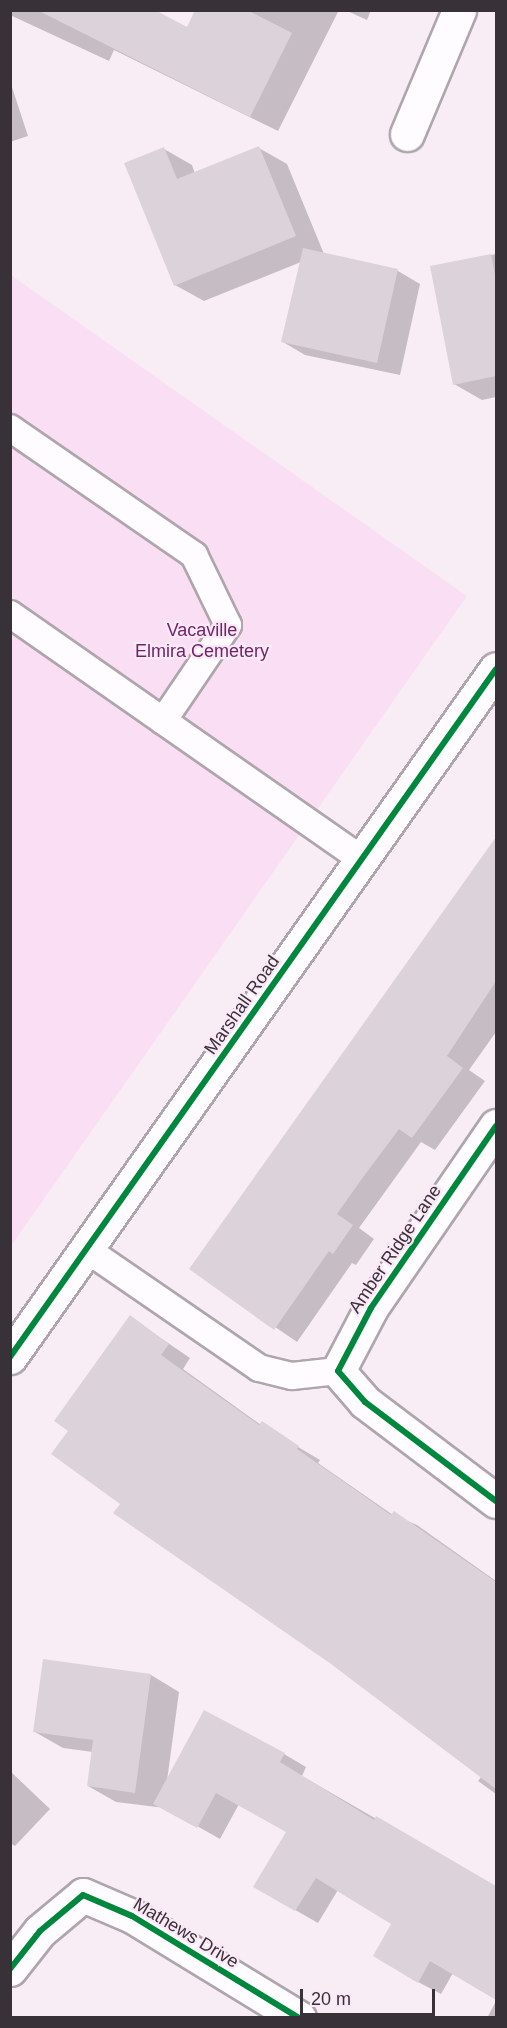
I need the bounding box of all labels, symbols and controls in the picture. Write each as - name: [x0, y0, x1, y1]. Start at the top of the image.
- park label: Vacaville Elmira Cemetery: [135, 620, 269, 662]
- street label: Marshall Road: [200, 951, 284, 1059]
- street label: Amber Ridge Lane: [344, 1181, 446, 1317]
- street label: Mathews Drive: [129, 1893, 243, 1973]
- scale bar: [303, 1977, 438, 2015]
- text: 20 m: [311, 1989, 351, 2009]

